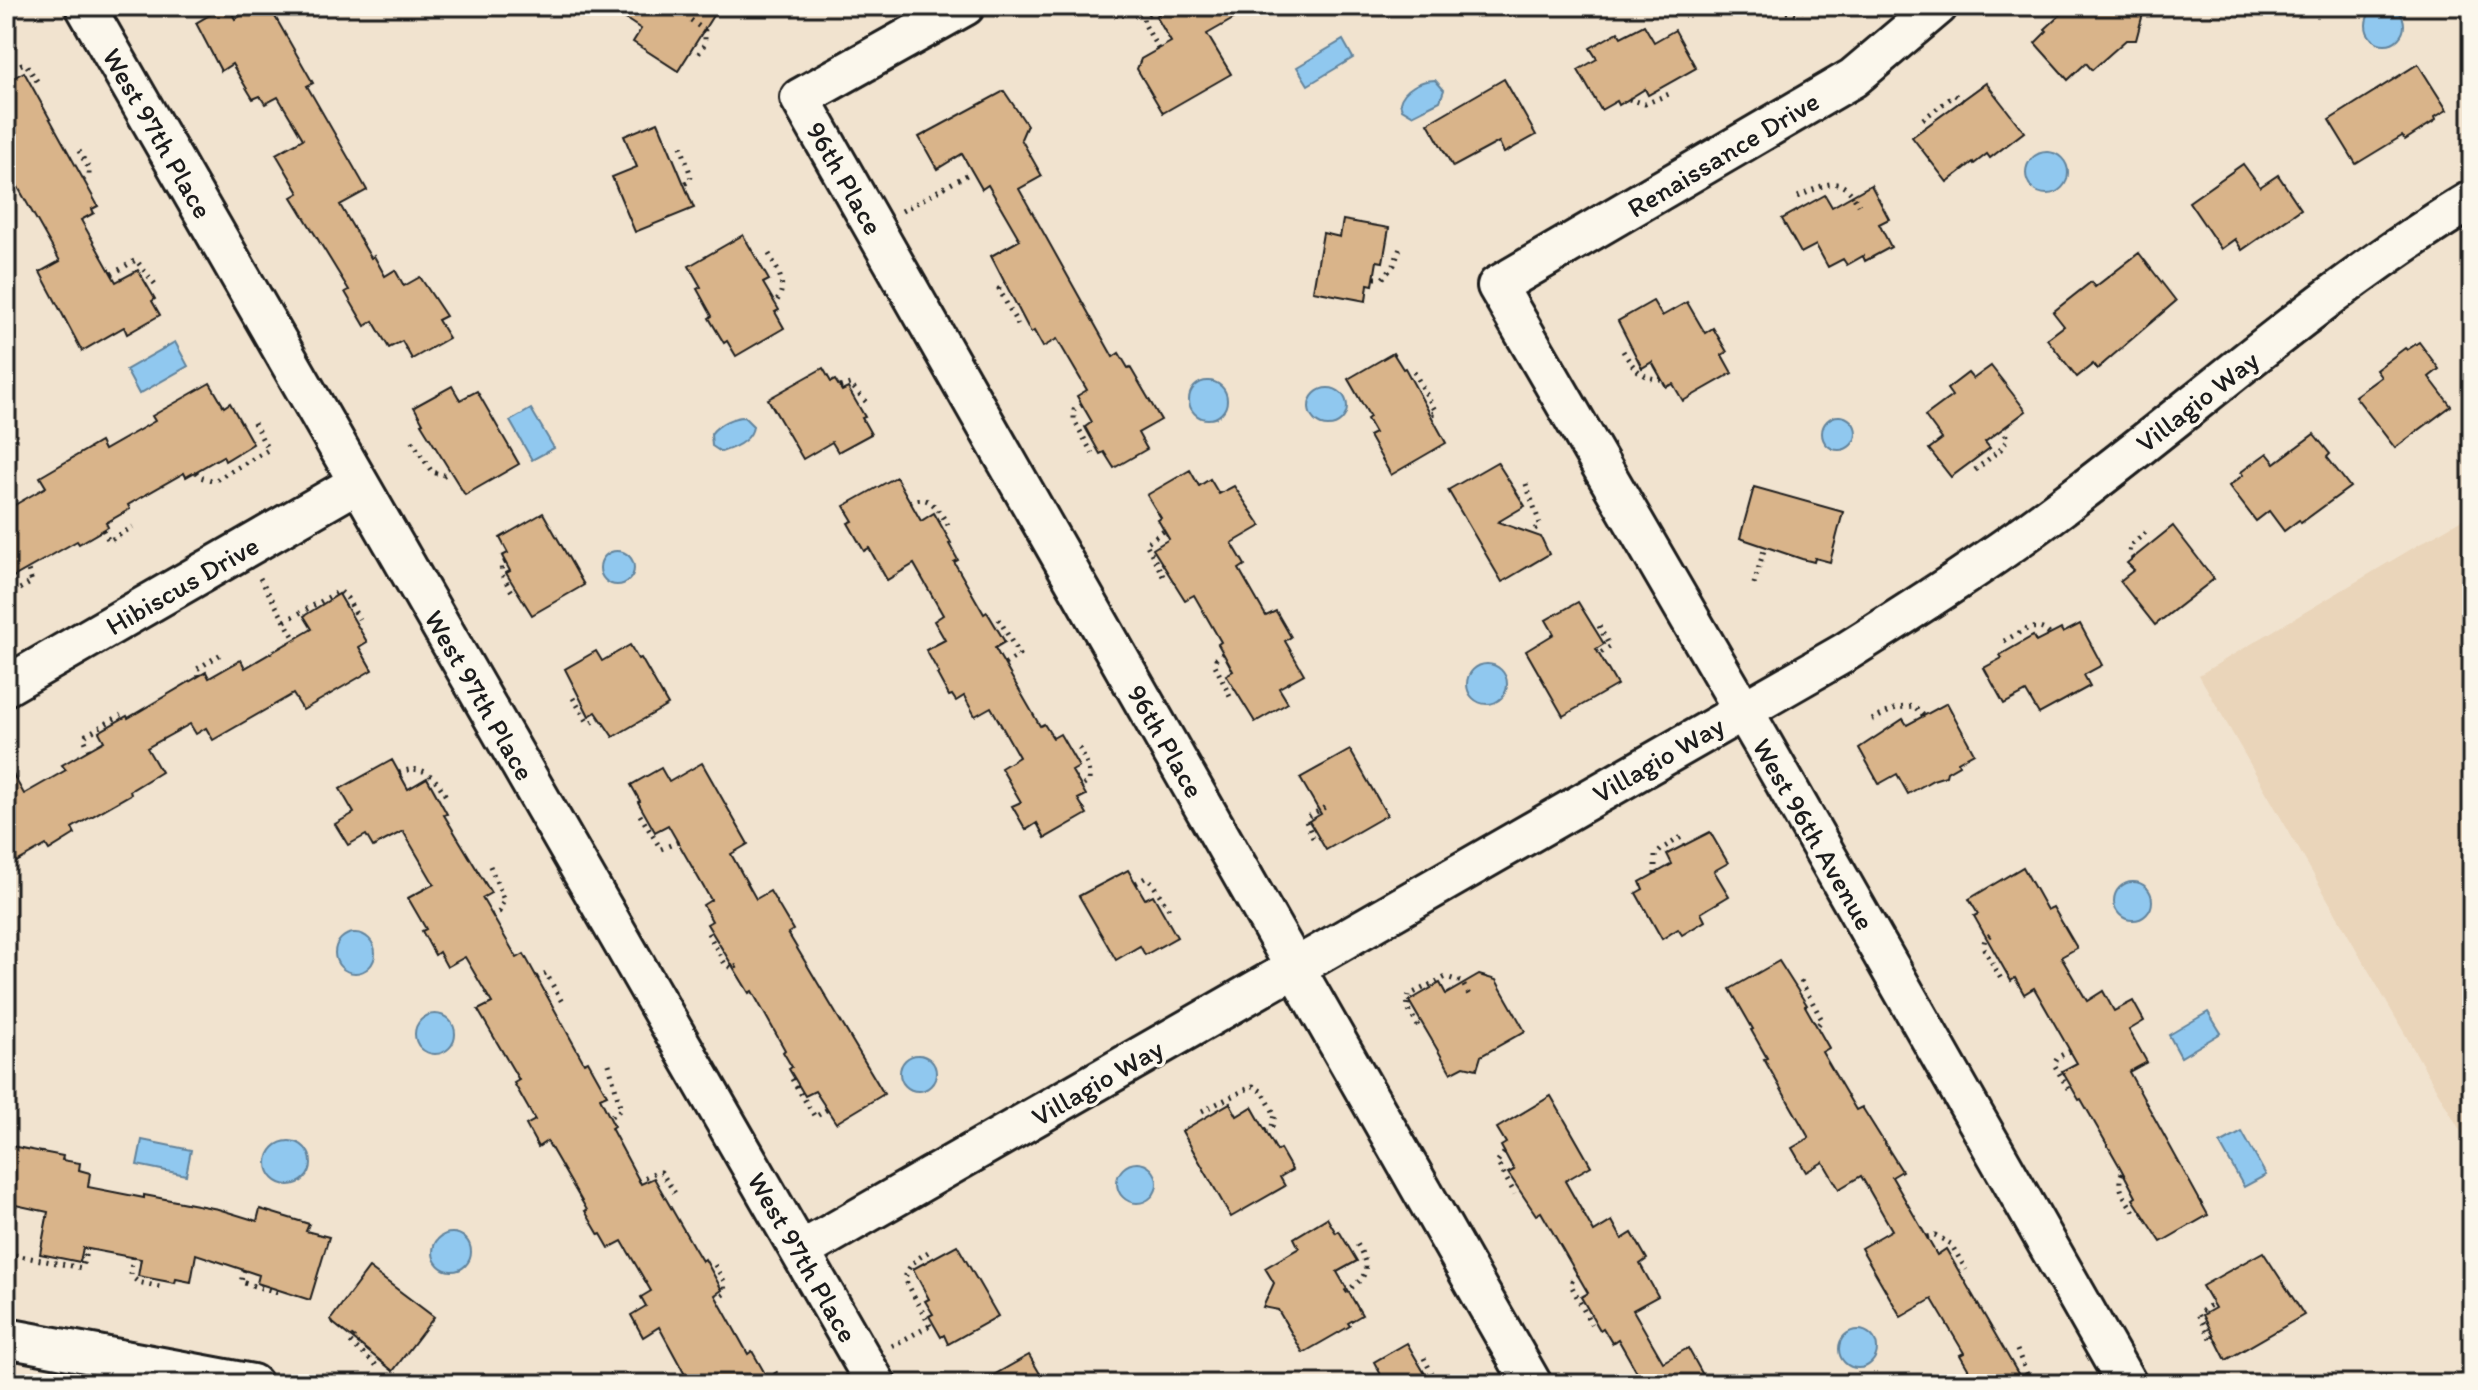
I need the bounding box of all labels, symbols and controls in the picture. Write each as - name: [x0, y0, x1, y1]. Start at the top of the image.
- street label: West 97th Place: [96, 42, 220, 224]
- street label: Renaissance Drive: [1621, 83, 1825, 225]
- street label: 96th Place: [799, 115, 891, 241]
- street label: Villagio Way: [2129, 343, 2265, 459]
- street label: Hibiscus Drive: [100, 528, 264, 642]
- street label: West 97th Place: [418, 604, 542, 786]
- street label: 96th Place: [1120, 678, 1212, 804]
- street label: Villagio Way: [1586, 708, 1730, 810]
- street label: West 96th Avenue: [1745, 732, 1883, 936]
- street label: Villagio Way: [1025, 1031, 1169, 1133]
- street label: West 97th Place: [741, 1166, 865, 1348]

